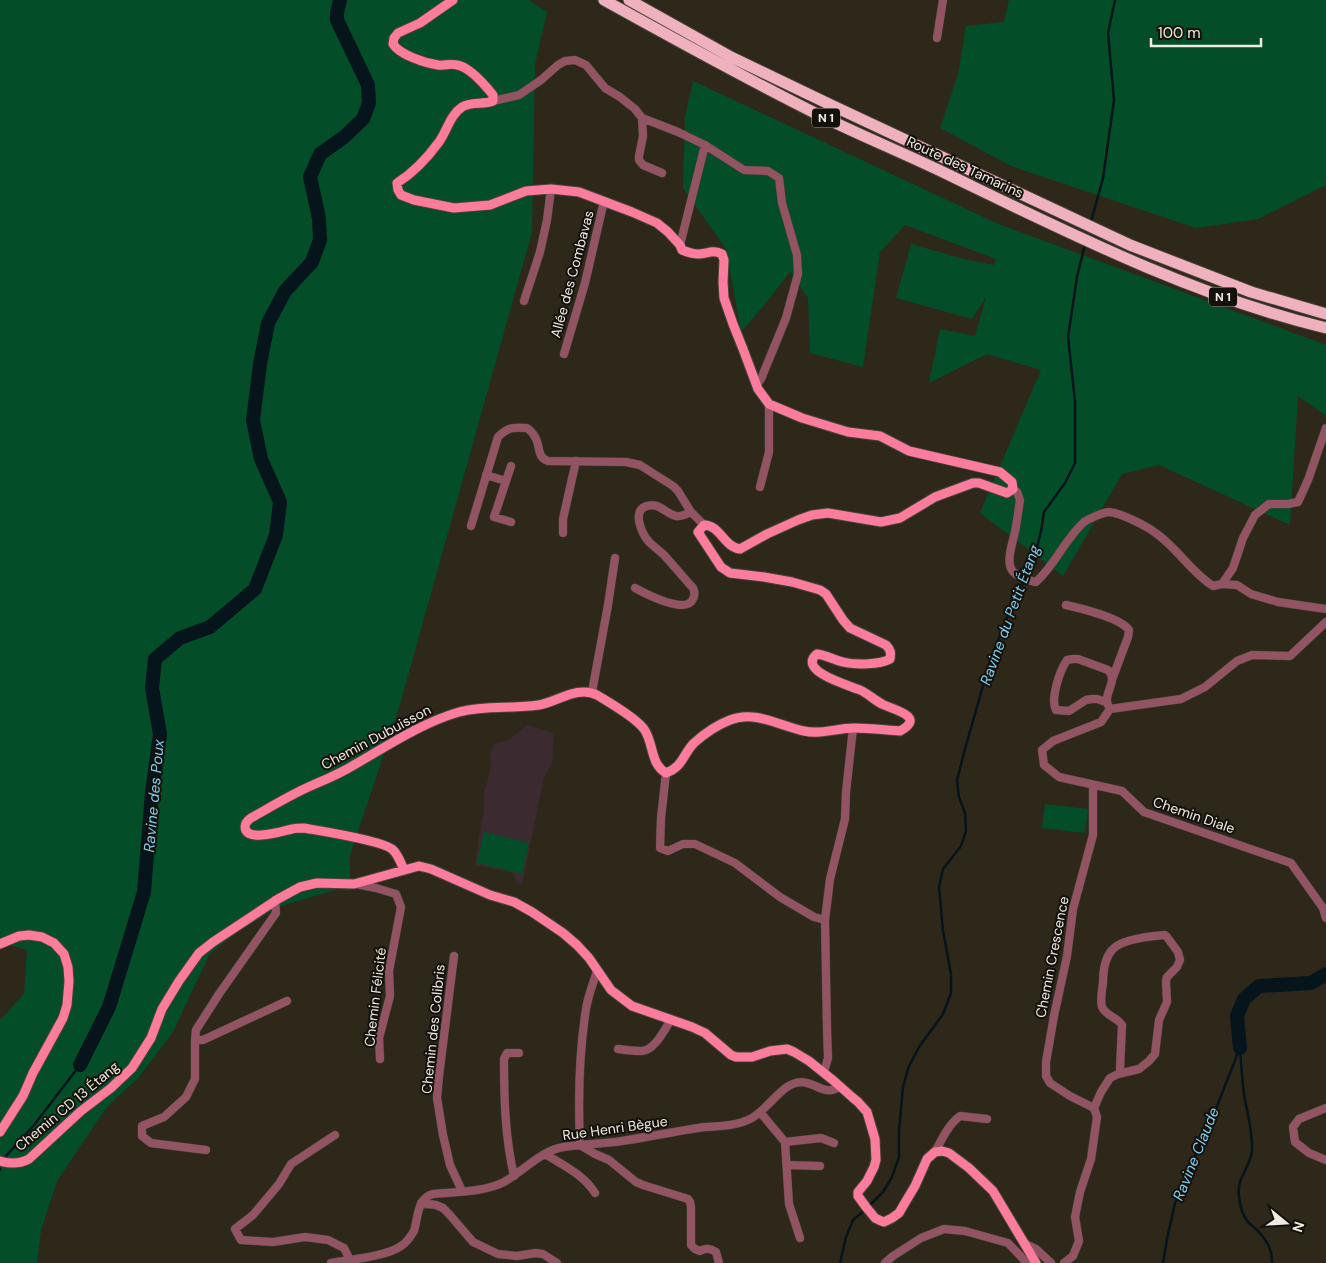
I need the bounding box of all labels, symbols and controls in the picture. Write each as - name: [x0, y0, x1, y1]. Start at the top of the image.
- scale bar: [1151, 15, 1261, 47]
- text: 100 m: [1158, 23, 1201, 43]
- road number: N 1: [812, 109, 840, 128]
- street label: Route des Tamarins: [904, 132, 1026, 202]
- street label: Allée des Combavas: [546, 208, 598, 340]
- road number: N 1: [1209, 288, 1237, 306]
- water label: Ravine du Petit Étang: [975, 541, 1045, 688]
- street label: Chemin Dubuisson: [318, 700, 434, 774]
- water label: Ravine des Poux: [139, 738, 169, 853]
- street label: Chemin Diale: [1151, 793, 1237, 837]
- street label: Chemin Crescence: [1031, 895, 1073, 1019]
- street label: Chemin Félicité: [360, 946, 390, 1048]
- street label: Chemin des Colibris: [417, 963, 449, 1095]
- street label: Chemin CD 13 Étang: [11, 1057, 123, 1155]
- water label: Ravine Claude: [1168, 1104, 1224, 1204]
- street label: Rue Henri Bègue: [561, 1112, 669, 1144]
- north arrow: [1261, 1198, 1311, 1248]
- text: N: [1288, 1219, 1309, 1235]

